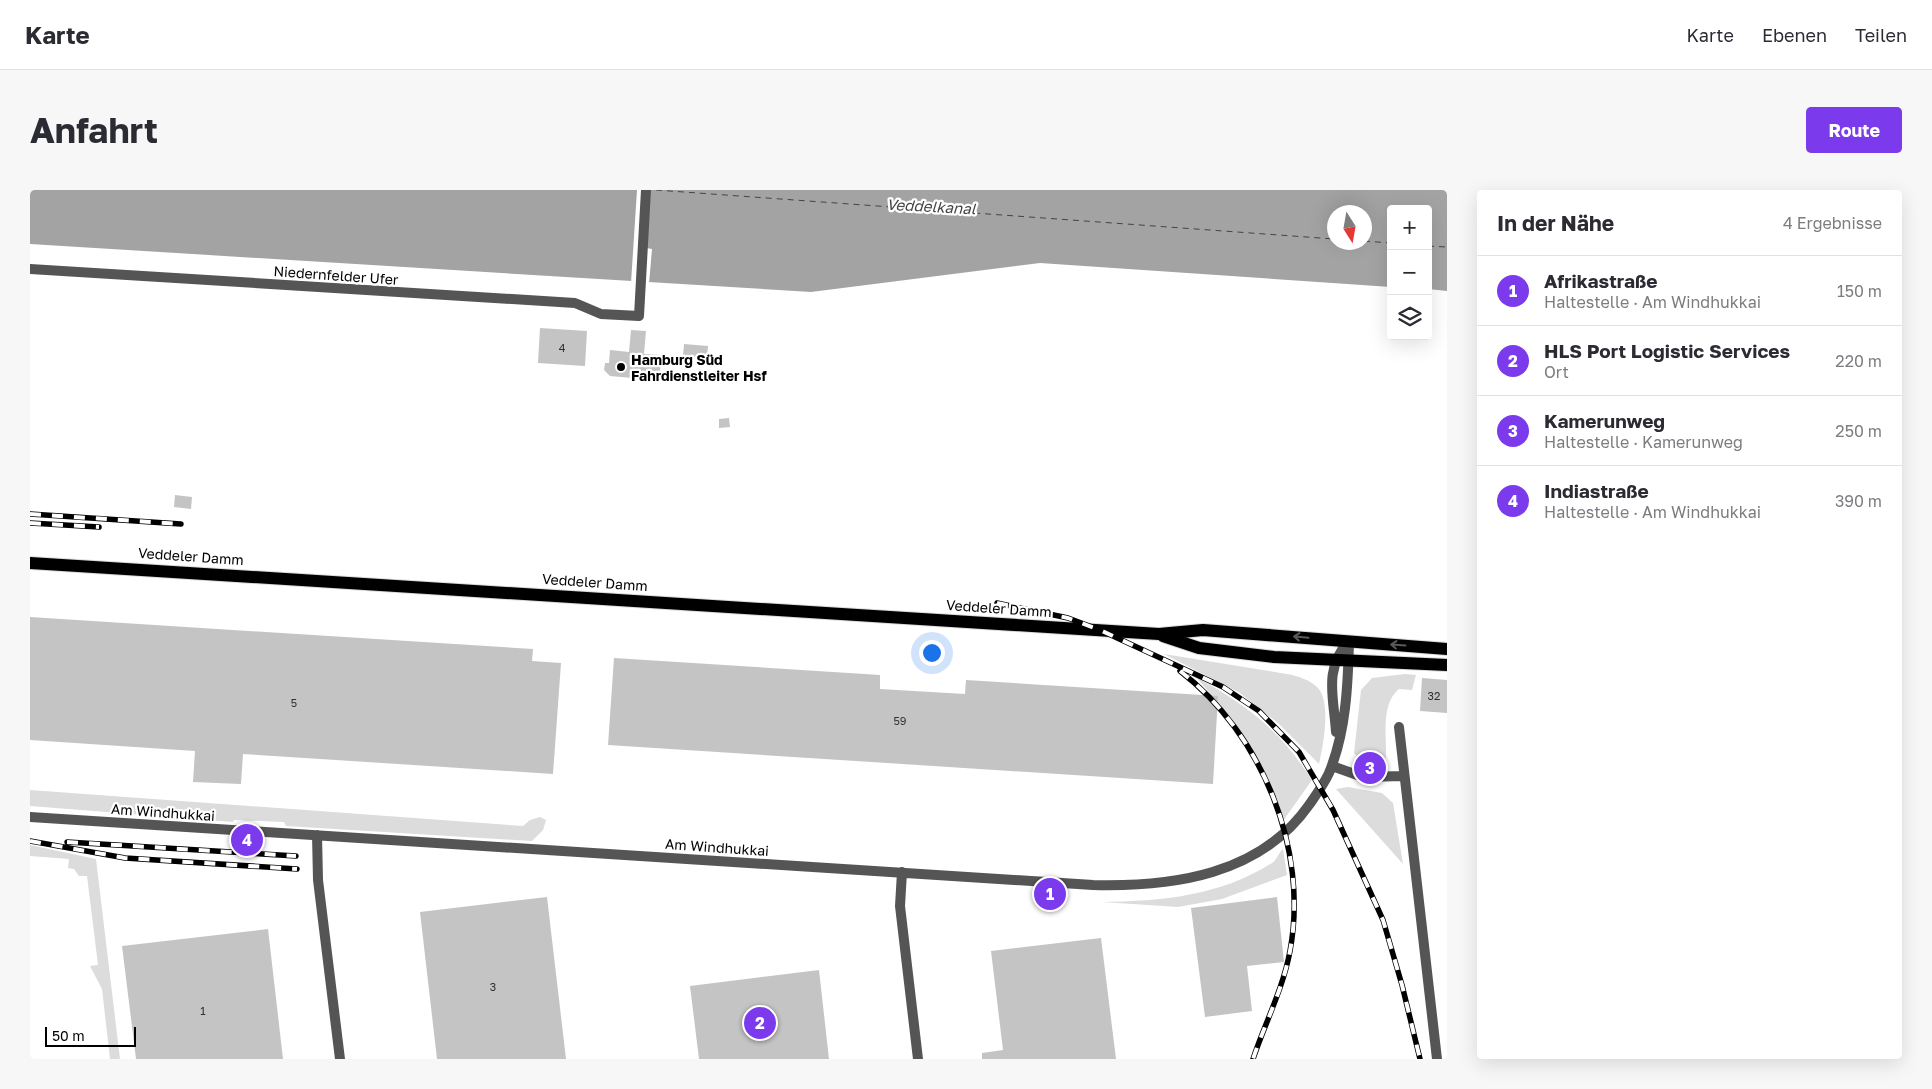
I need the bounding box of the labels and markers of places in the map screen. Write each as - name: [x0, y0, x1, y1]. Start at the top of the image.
- place label: Hamburg Süd Fahrdienstleiter Hsf: [631, 351, 767, 384]
- marker: Hamburg Süd Fahrdienstleiter Hsf: [615, 361, 627, 373]
- pin: 3: [1354, 749, 1386, 787]
- pin: 4: [231, 821, 263, 859]
- pin: 1: [1034, 875, 1066, 913]
- pin: 2: [744, 1004, 776, 1042]

